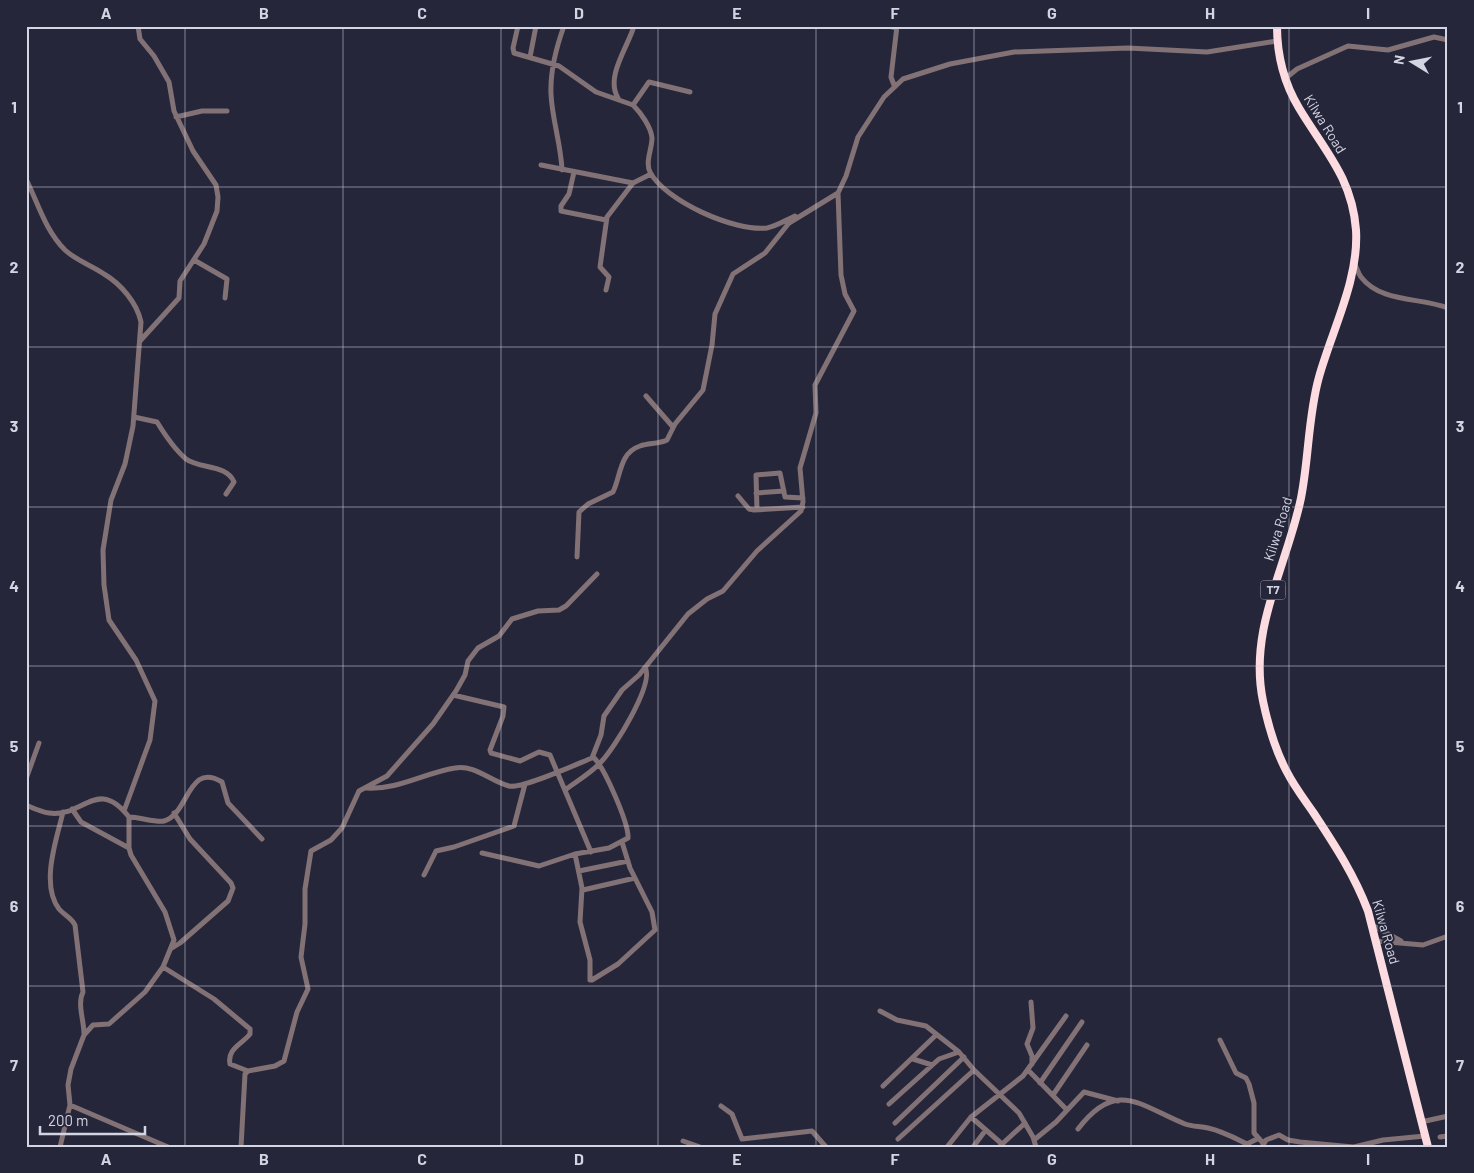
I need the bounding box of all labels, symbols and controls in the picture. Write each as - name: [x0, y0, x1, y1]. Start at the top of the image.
- text: A: [101, 3, 112, 22]
- text: B: [259, 3, 269, 22]
- text: C: [417, 3, 427, 22]
- text: D: [574, 3, 584, 22]
- text: E: [732, 3, 742, 22]
- text: F: [891, 3, 900, 22]
- text: G: [1047, 3, 1057, 22]
- text: H: [1205, 3, 1215, 22]
- text: I: [1366, 3, 1370, 22]
- north arrow: [1386, 38, 1436, 88]
- text: N: [1390, 54, 1408, 66]
- street label: Kilwa Road: [1301, 91, 1350, 156]
- text: 1: [11, 97, 17, 116]
- text: 1: [1457, 97, 1463, 116]
- text: 2: [10, 257, 19, 276]
- text: 2: [1456, 257, 1465, 276]
- text: 3: [10, 416, 18, 435]
- text: 3: [1456, 416, 1464, 435]
- street label: Kilwa Road: [1260, 495, 1295, 563]
- text: 4: [9, 576, 19, 595]
- text: 4: [1455, 576, 1465, 595]
- road number: T7: [1260, 580, 1286, 600]
- text: 5: [10, 736, 19, 755]
- text: 5: [1456, 736, 1465, 755]
- text: 6: [10, 896, 19, 915]
- text: 6: [1456, 896, 1465, 915]
- street label: Kilwa Road: [1369, 898, 1404, 966]
- text: 7: [10, 1055, 18, 1074]
- text: 7: [1456, 1055, 1464, 1074]
- scale bar: [40, 1103, 145, 1135]
- text: 200 m: [48, 1111, 88, 1129]
- text: A: [101, 1149, 112, 1168]
- text: B: [259, 1149, 269, 1168]
- text: C: [417, 1149, 427, 1168]
- text: D: [574, 1149, 584, 1168]
- text: E: [732, 1149, 742, 1168]
- text: F: [891, 1149, 900, 1168]
- text: G: [1047, 1149, 1057, 1168]
- text: H: [1205, 1149, 1215, 1168]
- text: I: [1366, 1149, 1370, 1168]

